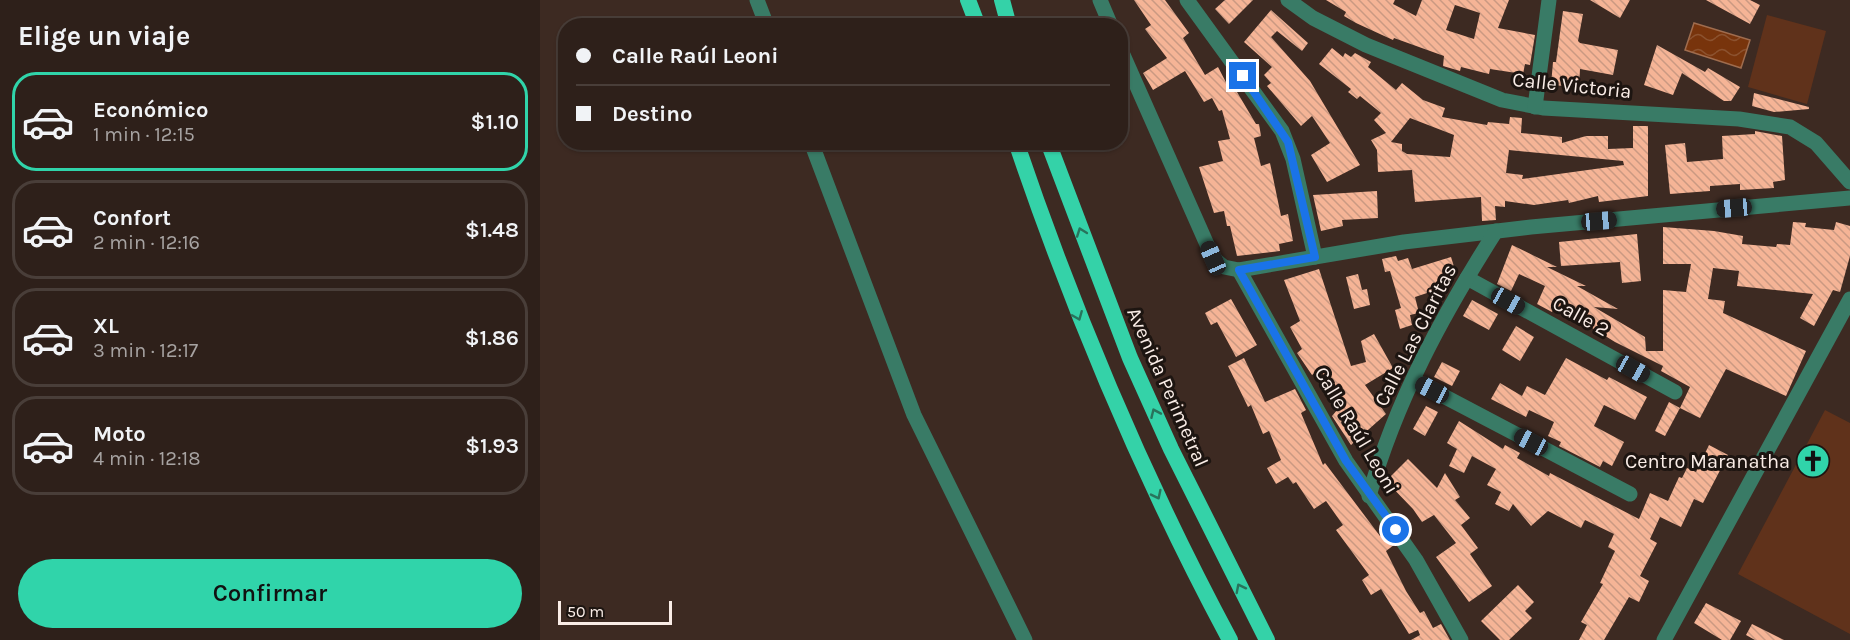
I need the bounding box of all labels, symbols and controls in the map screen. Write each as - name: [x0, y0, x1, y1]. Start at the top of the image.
- text: Elige un viaje: [18, 20, 190, 52]
- text: Calle Raúl Leoni: [612, 43, 778, 69]
- route end: [1229, 62, 1256, 89]
- street label: Calle Victoria: [1511, 68, 1633, 103]
- icon: car: [21, 95, 75, 149]
- text: Económico: [93, 97, 208, 123]
- text: Destino: [612, 101, 692, 127]
- text: $1.10: [471, 109, 519, 135]
- text: 1 min · 12:15: [93, 123, 195, 146]
- car: [1715, 197, 1753, 219]
- icon: car: [21, 203, 75, 257]
- text: Confort: [93, 205, 171, 231]
- car: [1580, 210, 1618, 232]
- text: $1.48: [465, 217, 519, 243]
- one-way arrow: [1076, 228, 1088, 239]
- text: 2 min · 12:16: [93, 231, 200, 254]
- car: [1197, 238, 1229, 278]
- street label: Calle Las Claritas: [1370, 260, 1461, 410]
- car: [1488, 284, 1528, 318]
- street label: Calle 2: [1548, 292, 1613, 341]
- street label: Avenida Perimetral: [1122, 304, 1213, 470]
- one-way arrow: [1071, 310, 1084, 321]
- icon: car: [21, 311, 75, 365]
- text: XL: [93, 313, 119, 339]
- text: $1.86: [465, 325, 519, 351]
- text: 3 min · 12:17: [93, 339, 198, 362]
- car: [1613, 352, 1653, 386]
- street label: Calle Raúl Leoni: [1310, 363, 1403, 498]
- car: [1412, 374, 1452, 406]
- one-way arrow: [1150, 408, 1162, 419]
- icon: car: [21, 419, 75, 473]
- text: Moto: [93, 421, 146, 447]
- car: [1511, 426, 1551, 458]
- text: $1.93: [465, 433, 519, 459]
- church icon: Centro Maranatha: [1795, 443, 1831, 479]
- text: 4 min · 12:18: [93, 447, 200, 470]
- place label: Centro Maranatha: [1625, 450, 1790, 473]
- one-way arrow: [1149, 488, 1161, 499]
- route start: [1382, 516, 1409, 543]
- button: Confirmar: [18, 559, 522, 628]
- one-way arrow: [1236, 584, 1247, 595]
- scale bar: [558, 598, 672, 626]
- text: 50 m: [567, 602, 604, 621]

